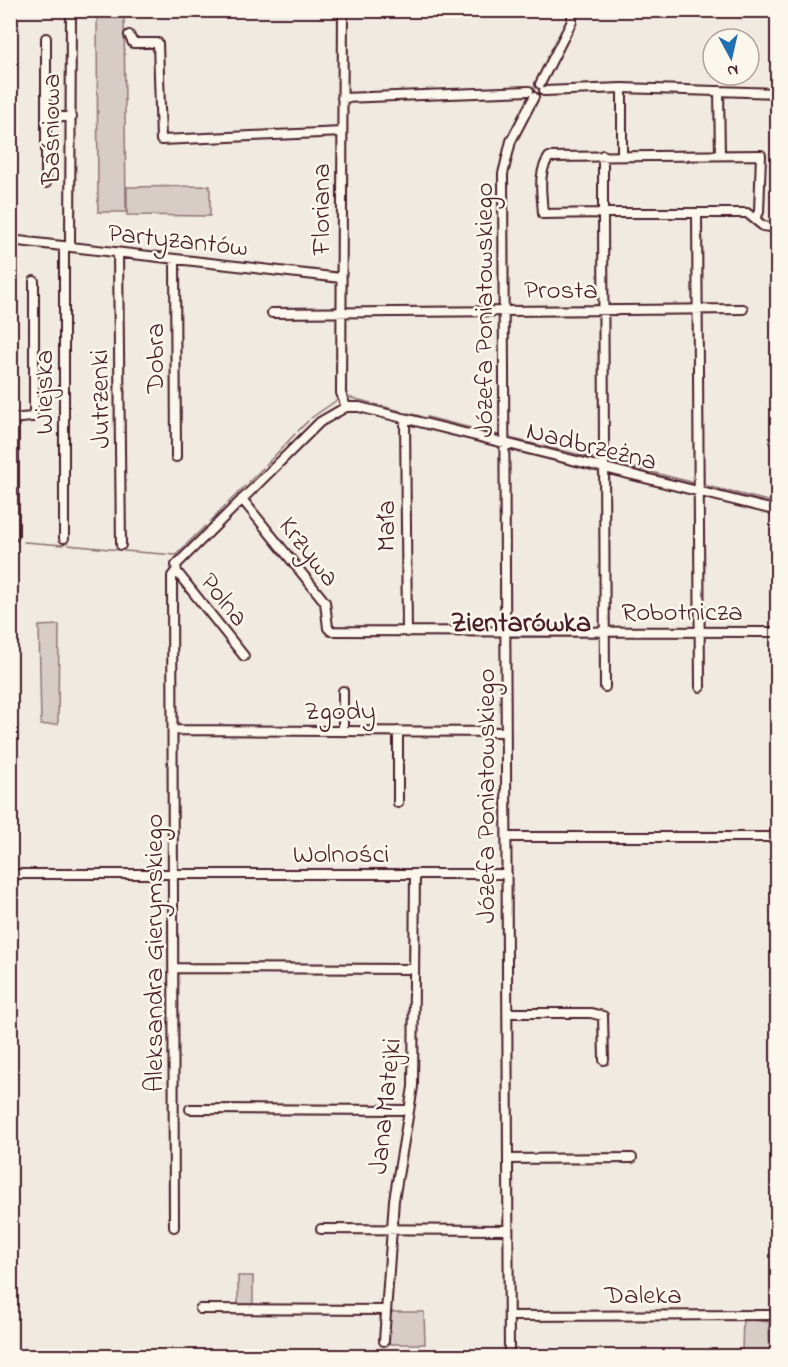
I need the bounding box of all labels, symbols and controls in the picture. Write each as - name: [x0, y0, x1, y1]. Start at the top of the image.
- north arrow: [701, 27, 761, 87]
- text: N: [726, 57, 740, 83]
- street label: Baśniowa: [33, 74, 72, 186]
- street label: Floriana: [303, 163, 342, 256]
- street label: Józefa Poniatowskiego: [466, 183, 505, 437]
- street label: Partyzantów: [106, 215, 250, 268]
- street label: Prosta: [524, 272, 598, 311]
- street label: Dobra: [137, 323, 176, 394]
- street label: Jutrzenki: [81, 349, 122, 449]
- street label: Wiejska: [26, 350, 65, 434]
- street label: Nadbrzeżna: [522, 412, 661, 482]
- street label: Mała: [368, 500, 407, 552]
- street label: Krzywa: [268, 509, 348, 596]
- street label: Polna: [189, 565, 257, 636]
- street label: Robotnicza: [621, 594, 743, 633]
- district label: Zientarówka: [451, 604, 591, 645]
- street label: Józefa Poniatowskiego: [468, 669, 507, 923]
- street label: Zgody: [304, 693, 376, 732]
- street label: Aleksandra Gierymskiego: [136, 814, 175, 1092]
- street label: Wolności: [293, 836, 389, 875]
- street label: Jana Matejki: [360, 1036, 413, 1176]
- street label: Daleka: [603, 1277, 682, 1316]

